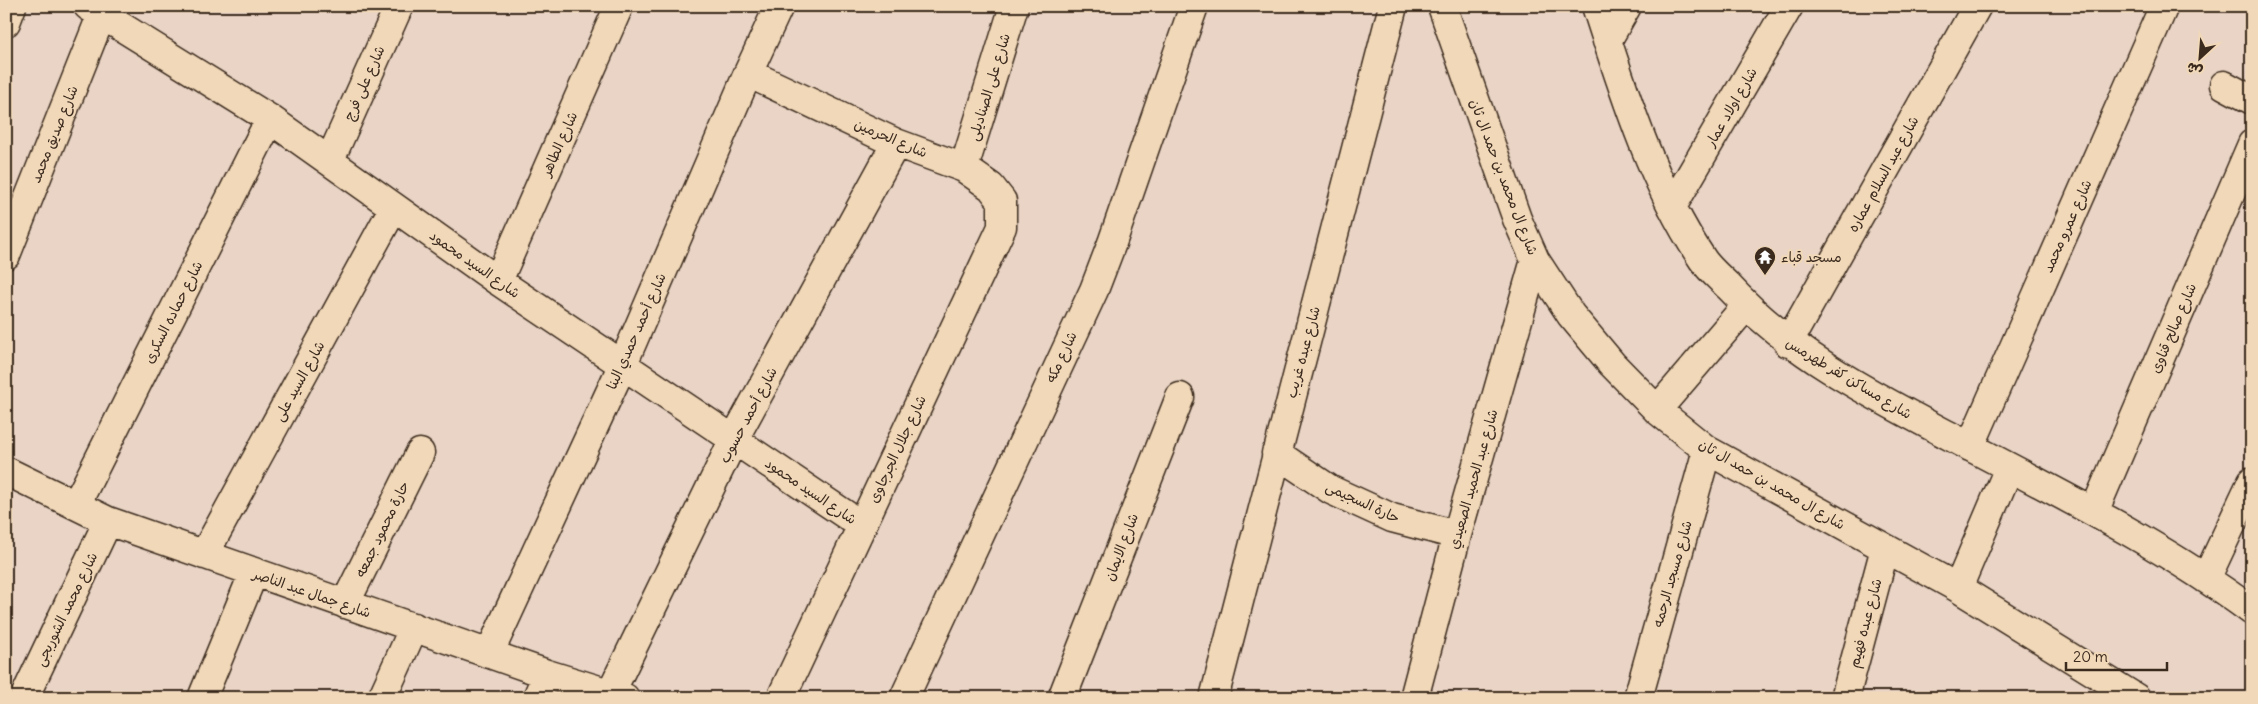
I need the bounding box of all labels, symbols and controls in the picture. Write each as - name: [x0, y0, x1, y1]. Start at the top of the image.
- street label: شارع على الصناديلى: [964, 31, 1015, 143]
- north arrow: [2176, 32, 2226, 82]
- street label: شارع على فرج: [339, 43, 389, 124]
- text: ش: [2183, 58, 2205, 81]
- street label: شارع اولاد عمار: [1700, 64, 1762, 151]
- street label: شارع صديق محمد: [26, 83, 83, 186]
- street label: شارع ال محمد بن حمد ال ثان: [1465, 96, 1542, 258]
- street label: شارع الطاهر: [536, 109, 582, 181]
- street label: شارع عبد السلام عماره: [1844, 113, 1924, 236]
- street label: شارع الحرمين: [851, 115, 930, 162]
- street label: شارع عمرو محمد: [2038, 177, 2096, 276]
- street label: شارع السيد محمود: [426, 226, 524, 303]
- temple icon: مسجد قباء: [1753, 245, 1777, 276]
- place label: مسجد قباء: [1781, 248, 1842, 266]
- street label: شارع حماده السكرى: [139, 258, 207, 367]
- street label: شارع أحمد حمدي البنا: [602, 270, 672, 393]
- street label: شارع صالح قناوى: [2146, 280, 2201, 376]
- street label: شارع عبده غريب: [1282, 304, 1325, 400]
- street label: شارع مكه: [1041, 329, 1082, 386]
- street label: شارع مساكن كفر طهرمس: [1782, 333, 1915, 424]
- street label: شارع السيد على: [270, 338, 329, 425]
- street label: شارع أحمد حسوب: [715, 364, 782, 467]
- street label: شارع جلال الجرجاوى: [864, 392, 931, 506]
- street label: شارع عبد الحميد الصعيدي: [1444, 407, 1504, 552]
- street label: شارع ال محمد بن حمد ال ثان: [1695, 435, 1848, 534]
- street label: شارع السيد محمود: [761, 454, 860, 529]
- street label: حارة السجيمى: [1323, 477, 1403, 528]
- street label: حارة محمود جمعه: [351, 478, 413, 580]
- street label: شارع الايمان: [1100, 511, 1143, 584]
- street label: شارع مسجد الرحمه: [1648, 518, 1697, 630]
- street label: شارع محمد الشوربجى: [31, 549, 102, 669]
- street label: شارع جمال عبد الناصر: [249, 564, 373, 623]
- street label: شارع عبده فهيم: [1844, 576, 1887, 670]
- scale bar: [2066, 639, 2167, 671]
- text: 20 m: [2073, 647, 2108, 666]

